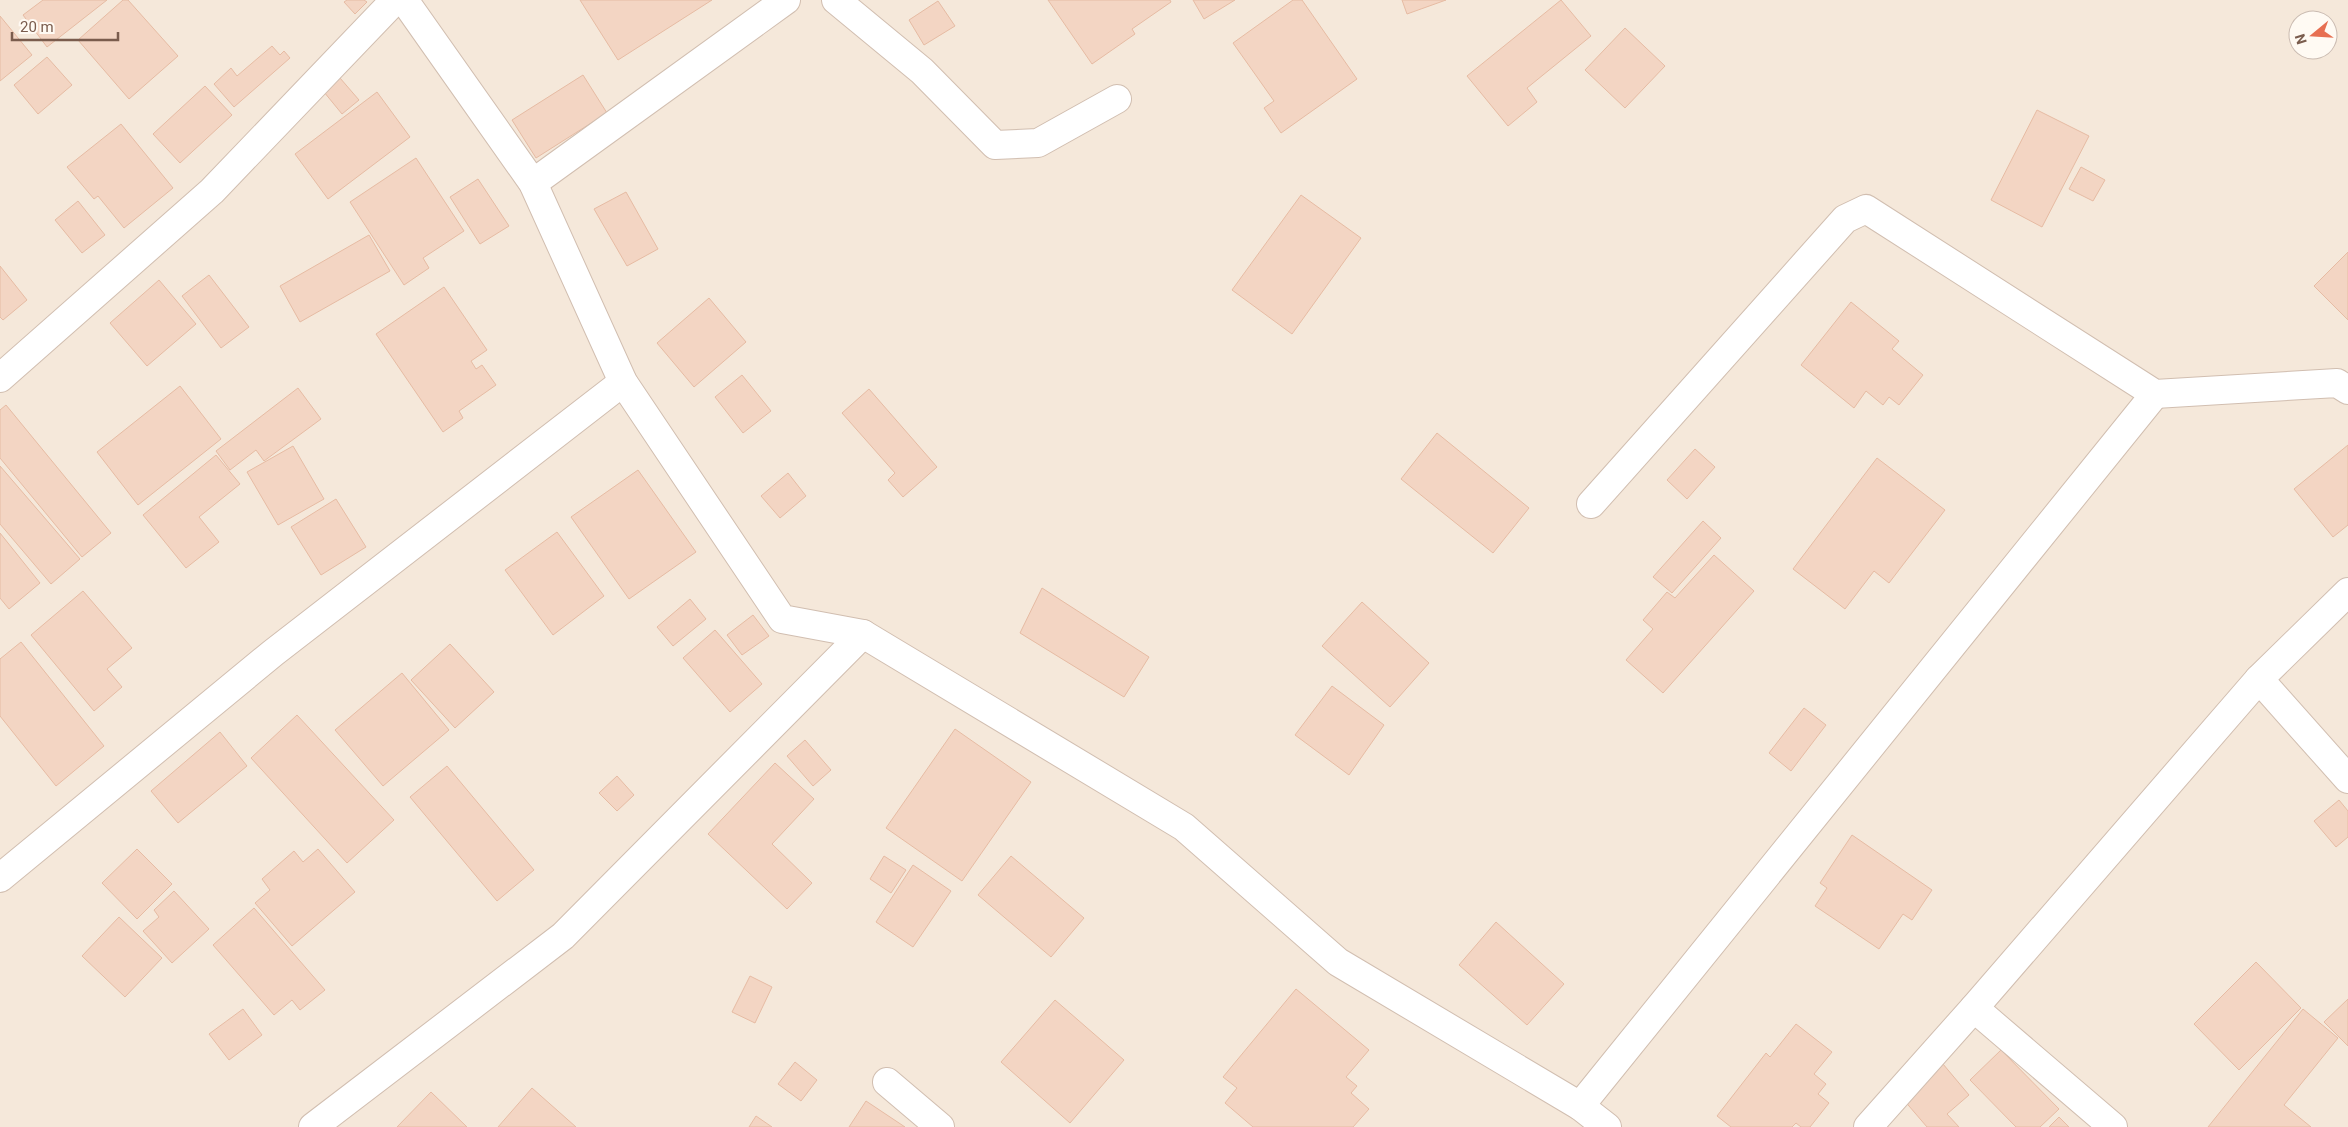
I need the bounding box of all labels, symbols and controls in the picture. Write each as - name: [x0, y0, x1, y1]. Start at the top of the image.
- scale bar: [12, 10, 119, 42]
- north arrow: [2288, 10, 2338, 60]
- text: 20 m: [20, 18, 54, 36]
- text: N: [2291, 32, 2310, 46]

